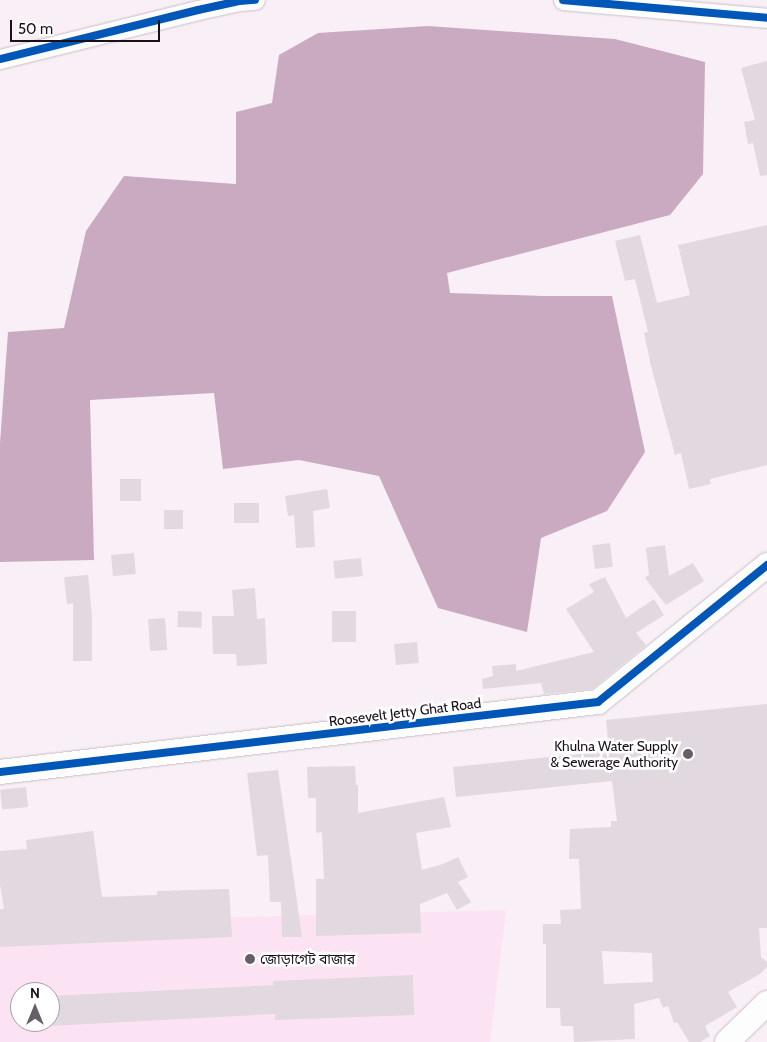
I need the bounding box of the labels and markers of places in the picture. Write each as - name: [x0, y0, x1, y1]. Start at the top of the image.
- place label: Khulna Water Supply & Sewerage Authority: [550, 738, 678, 770]
- marker: Khulna Water Supply & Sewerage Authority: [682, 748, 694, 760]
- place label: জোড়াগেট বাজার: [260, 951, 355, 967]
- marker: জোড়াগেট বাজার: [244, 953, 256, 965]

